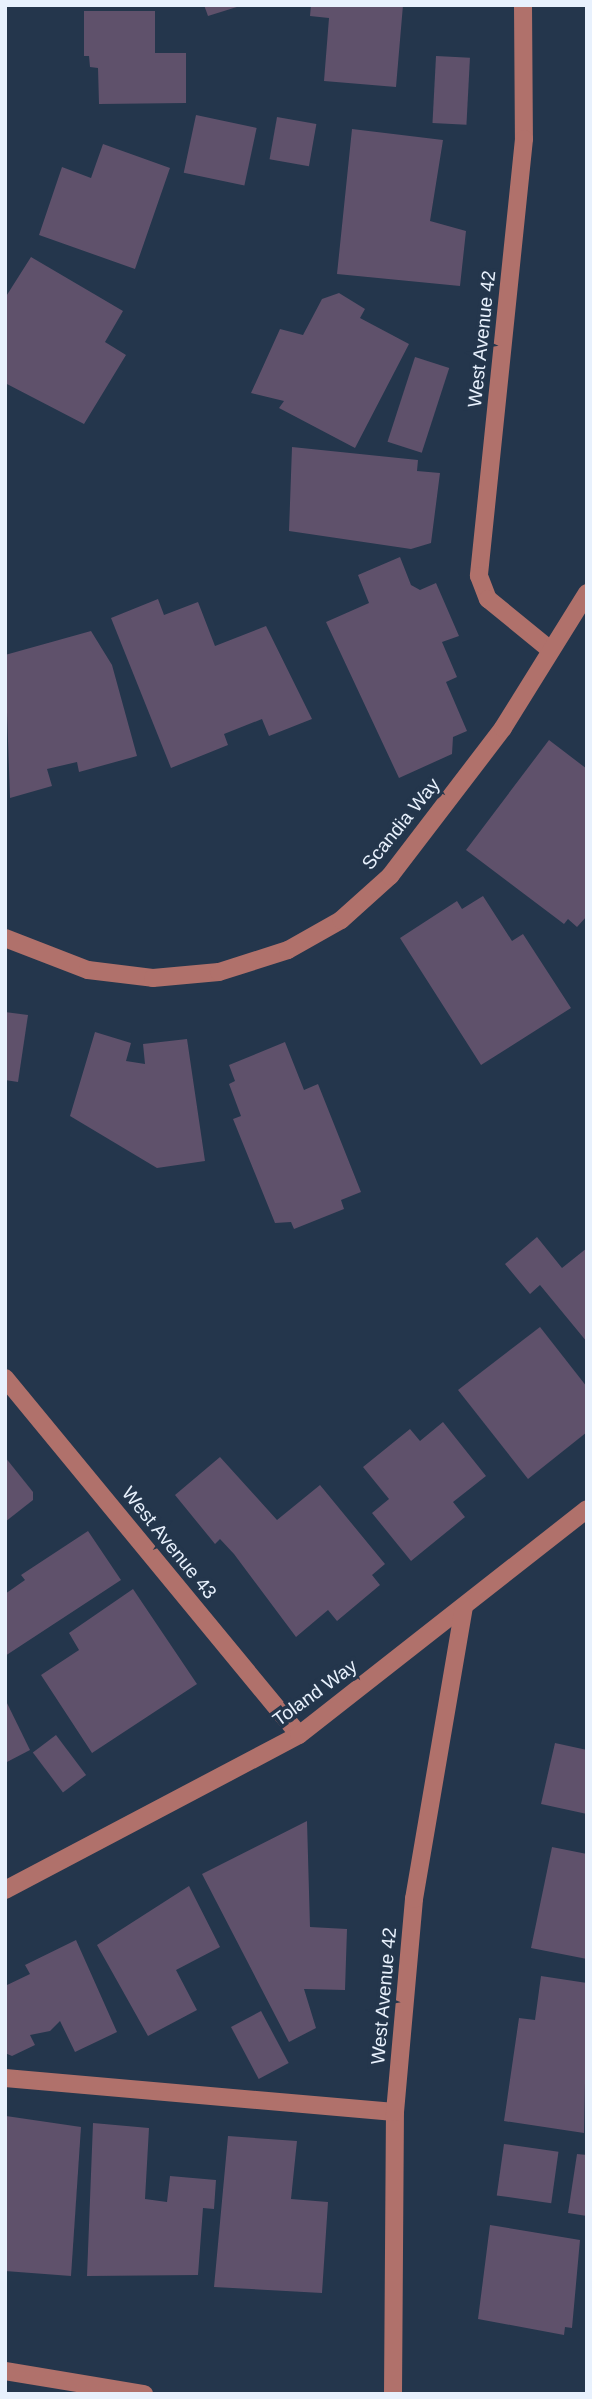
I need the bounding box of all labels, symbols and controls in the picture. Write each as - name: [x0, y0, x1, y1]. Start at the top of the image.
- street label: West Avenue 42: [463, 269, 501, 409]
- street label: Scandia Way: [357, 774, 445, 874]
- street label: West Avenue 43: [116, 1482, 222, 1604]
- street label: Toland Way: [268, 1655, 362, 1731]
- street label: West Avenue 42: [367, 1926, 401, 2066]

